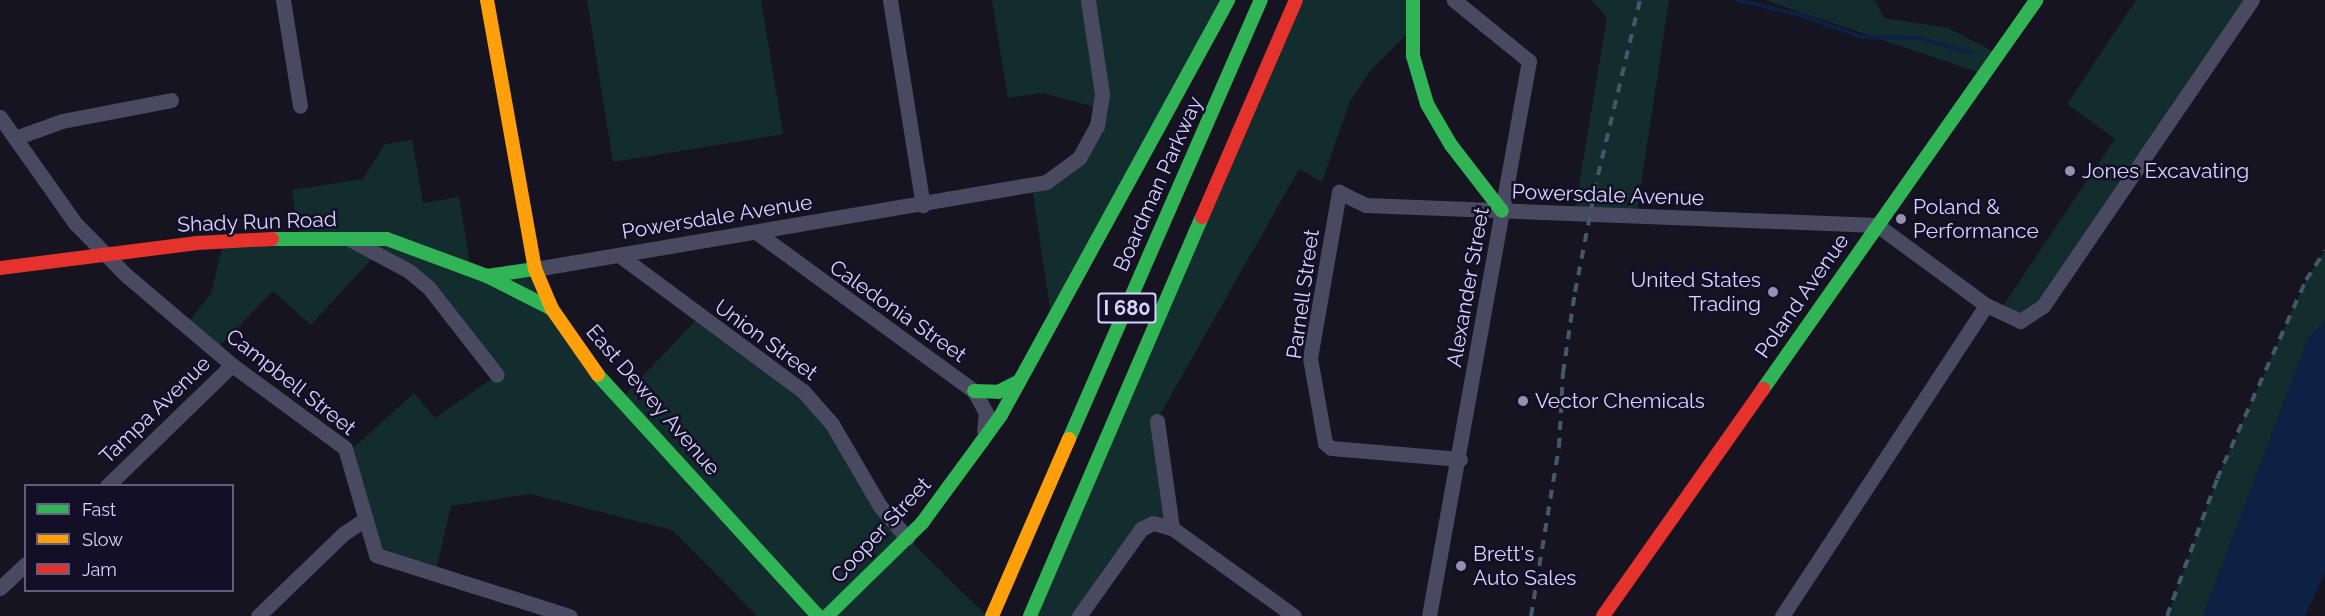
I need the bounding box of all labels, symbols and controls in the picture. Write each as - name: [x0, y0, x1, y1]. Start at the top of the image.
- street label: Boardman Parkway: [1108, 93, 1208, 275]
- place label: Jones Excavating: [2082, 158, 2249, 184]
- marker: Jones Excavating: [2063, 164, 2077, 178]
- street label: Powersdale Avenue: [1511, 179, 1705, 211]
- street label: Powersdale Avenue: [620, 189, 814, 245]
- place label: Poland & Performance: [1913, 194, 2039, 244]
- street label: Alexander Street: [1441, 205, 1495, 369]
- street label: Shady Run Road: [176, 207, 338, 237]
- marker: Poland & Performance: [1894, 212, 1908, 226]
- street label: Parnell Street: [1281, 227, 1325, 361]
- street label: Poland Avenue: [1750, 229, 1854, 363]
- street label: Caledonia Street: [825, 254, 971, 368]
- place label: United States Trading: [1631, 267, 1761, 317]
- marker: United States Trading: [1766, 285, 1780, 299]
- road number: I 680: [1097, 291, 1157, 325]
- street label: Union Street: [710, 294, 822, 386]
- street label: East Dewey Avenue: [580, 319, 726, 481]
- street label: Campbell Street: [221, 323, 361, 441]
- street label: Tampa Avenue: [94, 351, 216, 469]
- place label: Vector Chemicals: [1535, 388, 1705, 414]
- marker: Vector Chemicals: [1516, 394, 1530, 408]
- street label: Cooper Street: [826, 472, 936, 588]
- legend: [24, 484, 234, 592]
- text: Fast: [82, 499, 116, 520]
- text: Slow: [82, 529, 123, 550]
- place label: Brett's Auto Sales: [1473, 541, 1577, 591]
- text: Jam: [82, 559, 117, 580]
- marker: Brett's Auto Sales: [1454, 559, 1468, 573]

